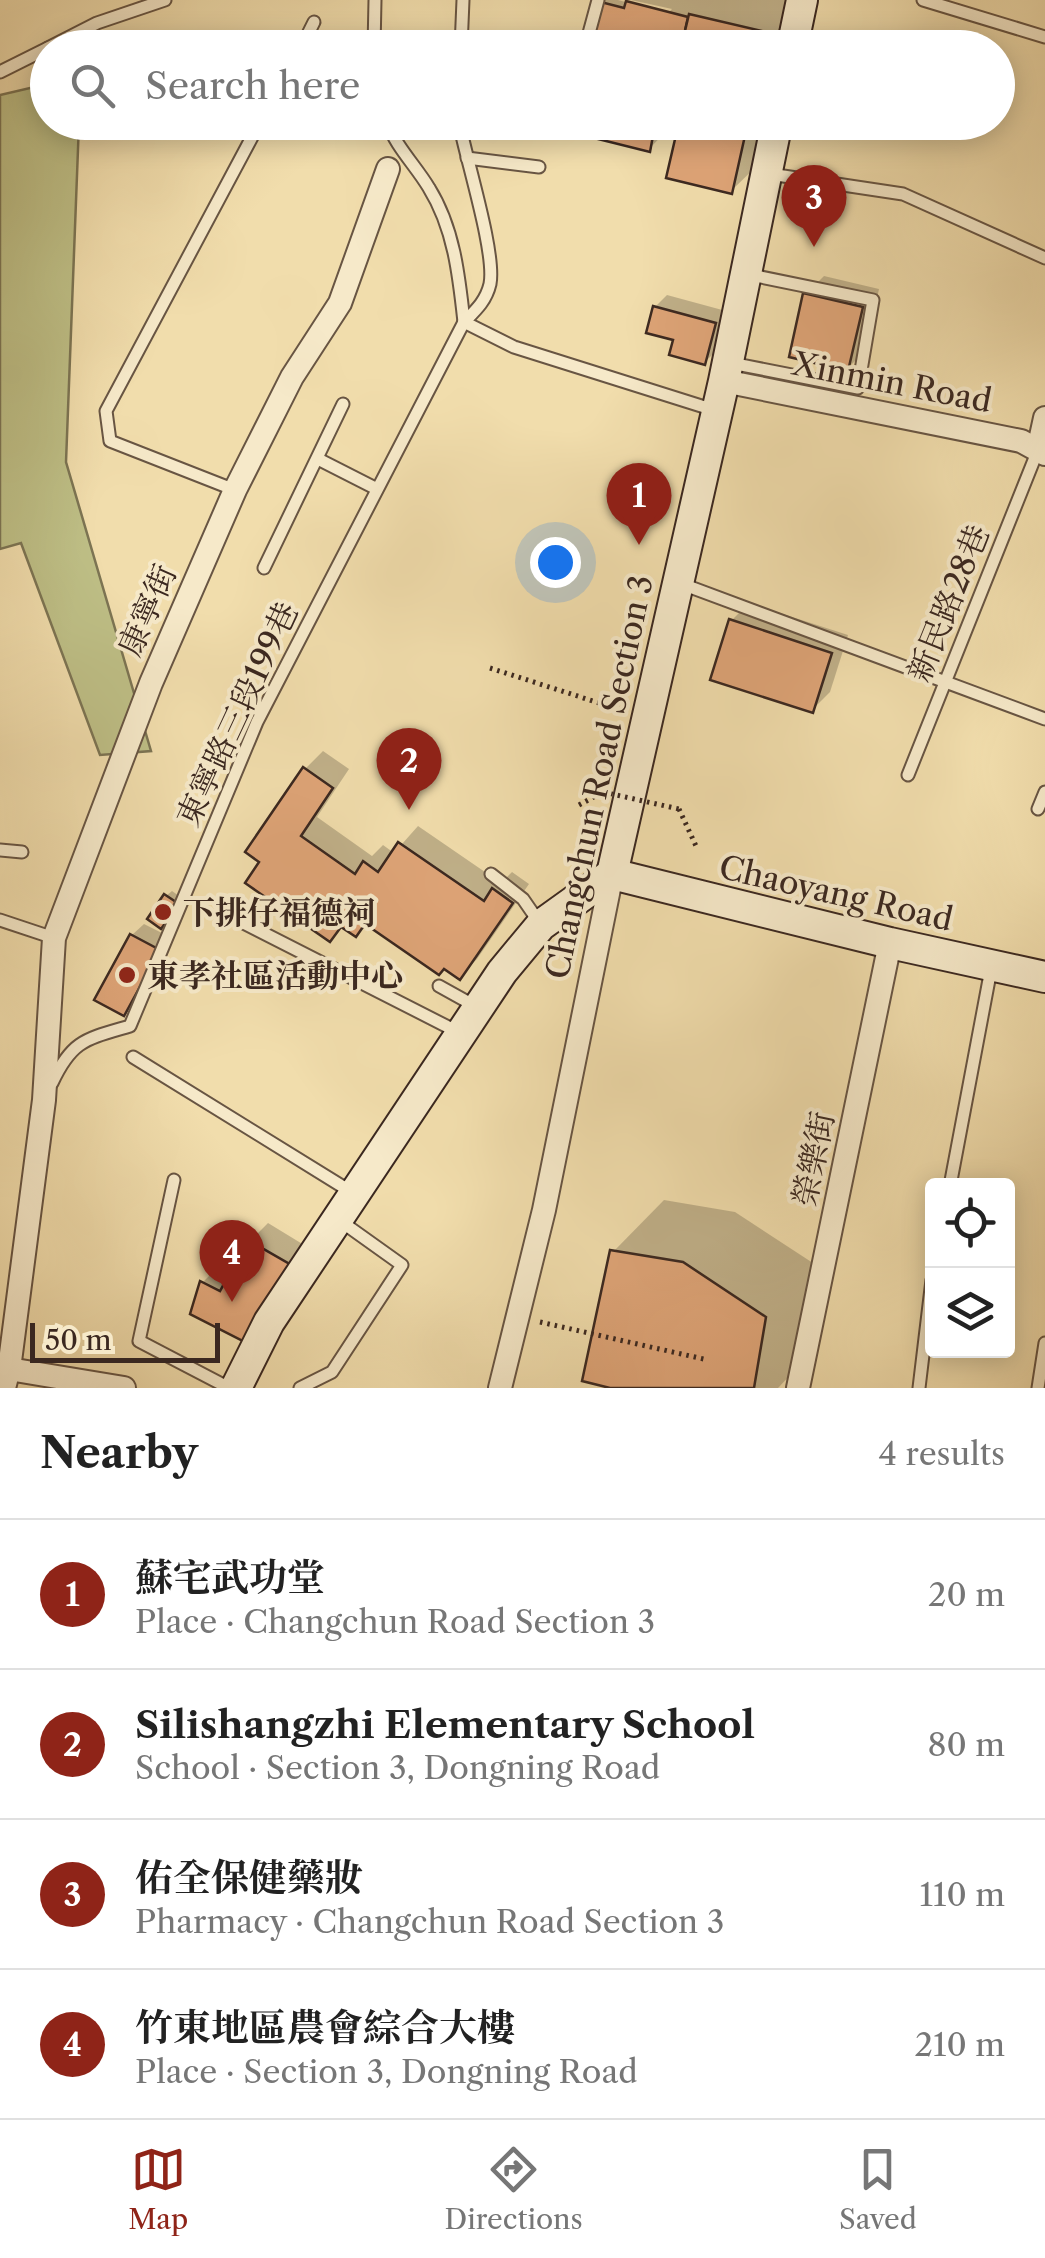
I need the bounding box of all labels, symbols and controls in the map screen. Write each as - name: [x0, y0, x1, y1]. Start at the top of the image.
- search box: [30, 30, 1015, 140]
- icon: search: [65, 58, 120, 113]
- text: Search here: [145, 62, 360, 109]
- pin: 3: [782, 164, 846, 247]
- street label: Xinmin Road: [788, 343, 995, 420]
- pin: 1: [606, 462, 672, 545]
- street label: 新民路28巷: [899, 519, 997, 687]
- your location: [530, 537, 581, 588]
- street label: 康寧街: [110, 558, 184, 662]
- street label: Changchun Road Section 3: [537, 572, 661, 982]
- street label: 東寧路三段199巷: [168, 596, 306, 832]
- pin: 2: [376, 728, 442, 810]
- street label: Chaoyang Road: [715, 847, 957, 939]
- place label: 下排仔福德祠: [183, 893, 375, 932]
- marker: 下排仔福德祠: [152, 901, 174, 923]
- place label: 東孝社區活動中心: [147, 956, 403, 995]
- marker: 東孝社區活動中心: [116, 964, 138, 986]
- street label: 榮樂街: [784, 1108, 842, 1210]
- map controls: [925, 1178, 1015, 1358]
- button: locate: [925, 1178, 1015, 1268]
- pin: 4: [200, 1220, 264, 1302]
- button: layers: [925, 1268, 1015, 1358]
- scale bar: [30, 1318, 220, 1362]
- text: 50 m: [45, 1323, 112, 1357]
- text: Nearby: [40, 1427, 198, 1479]
- text: 4 results: [879, 1434, 1005, 1473]
- text: 蘇宅武功堂: [135, 1554, 325, 1601]
- text: 1: [65, 1575, 80, 1614]
- text: 20 m: [928, 1575, 1005, 1614]
- text: Place · Changchun Road Section 3: [135, 1602, 655, 1641]
- text: Silishangzhi Elementary School: [135, 1701, 755, 1748]
- text: 2: [63, 1725, 82, 1764]
- text: 80 m: [927, 1725, 1005, 1764]
- text: School · Section 3, Dongning Road: [135, 1748, 660, 1787]
- text: 佑全保健藥妝: [135, 1854, 363, 1901]
- text: 3: [63, 1875, 82, 1914]
- text: 110 m: [919, 1875, 1005, 1914]
- text: Pharmacy · Changchun Road Section 3: [135, 1902, 724, 1941]
- text: 竹東地區農會綜合大樓: [135, 2004, 515, 2051]
- text: 4: [63, 2025, 82, 2064]
- text: 210 m: [915, 2025, 1005, 2064]
- text: Place · Section 3, Dongning Road: [135, 2052, 638, 2091]
- tab: Map: [128, 2142, 188, 2236]
- tab: Directions: [444, 2142, 583, 2236]
- tab: Saved: [839, 2142, 917, 2236]

